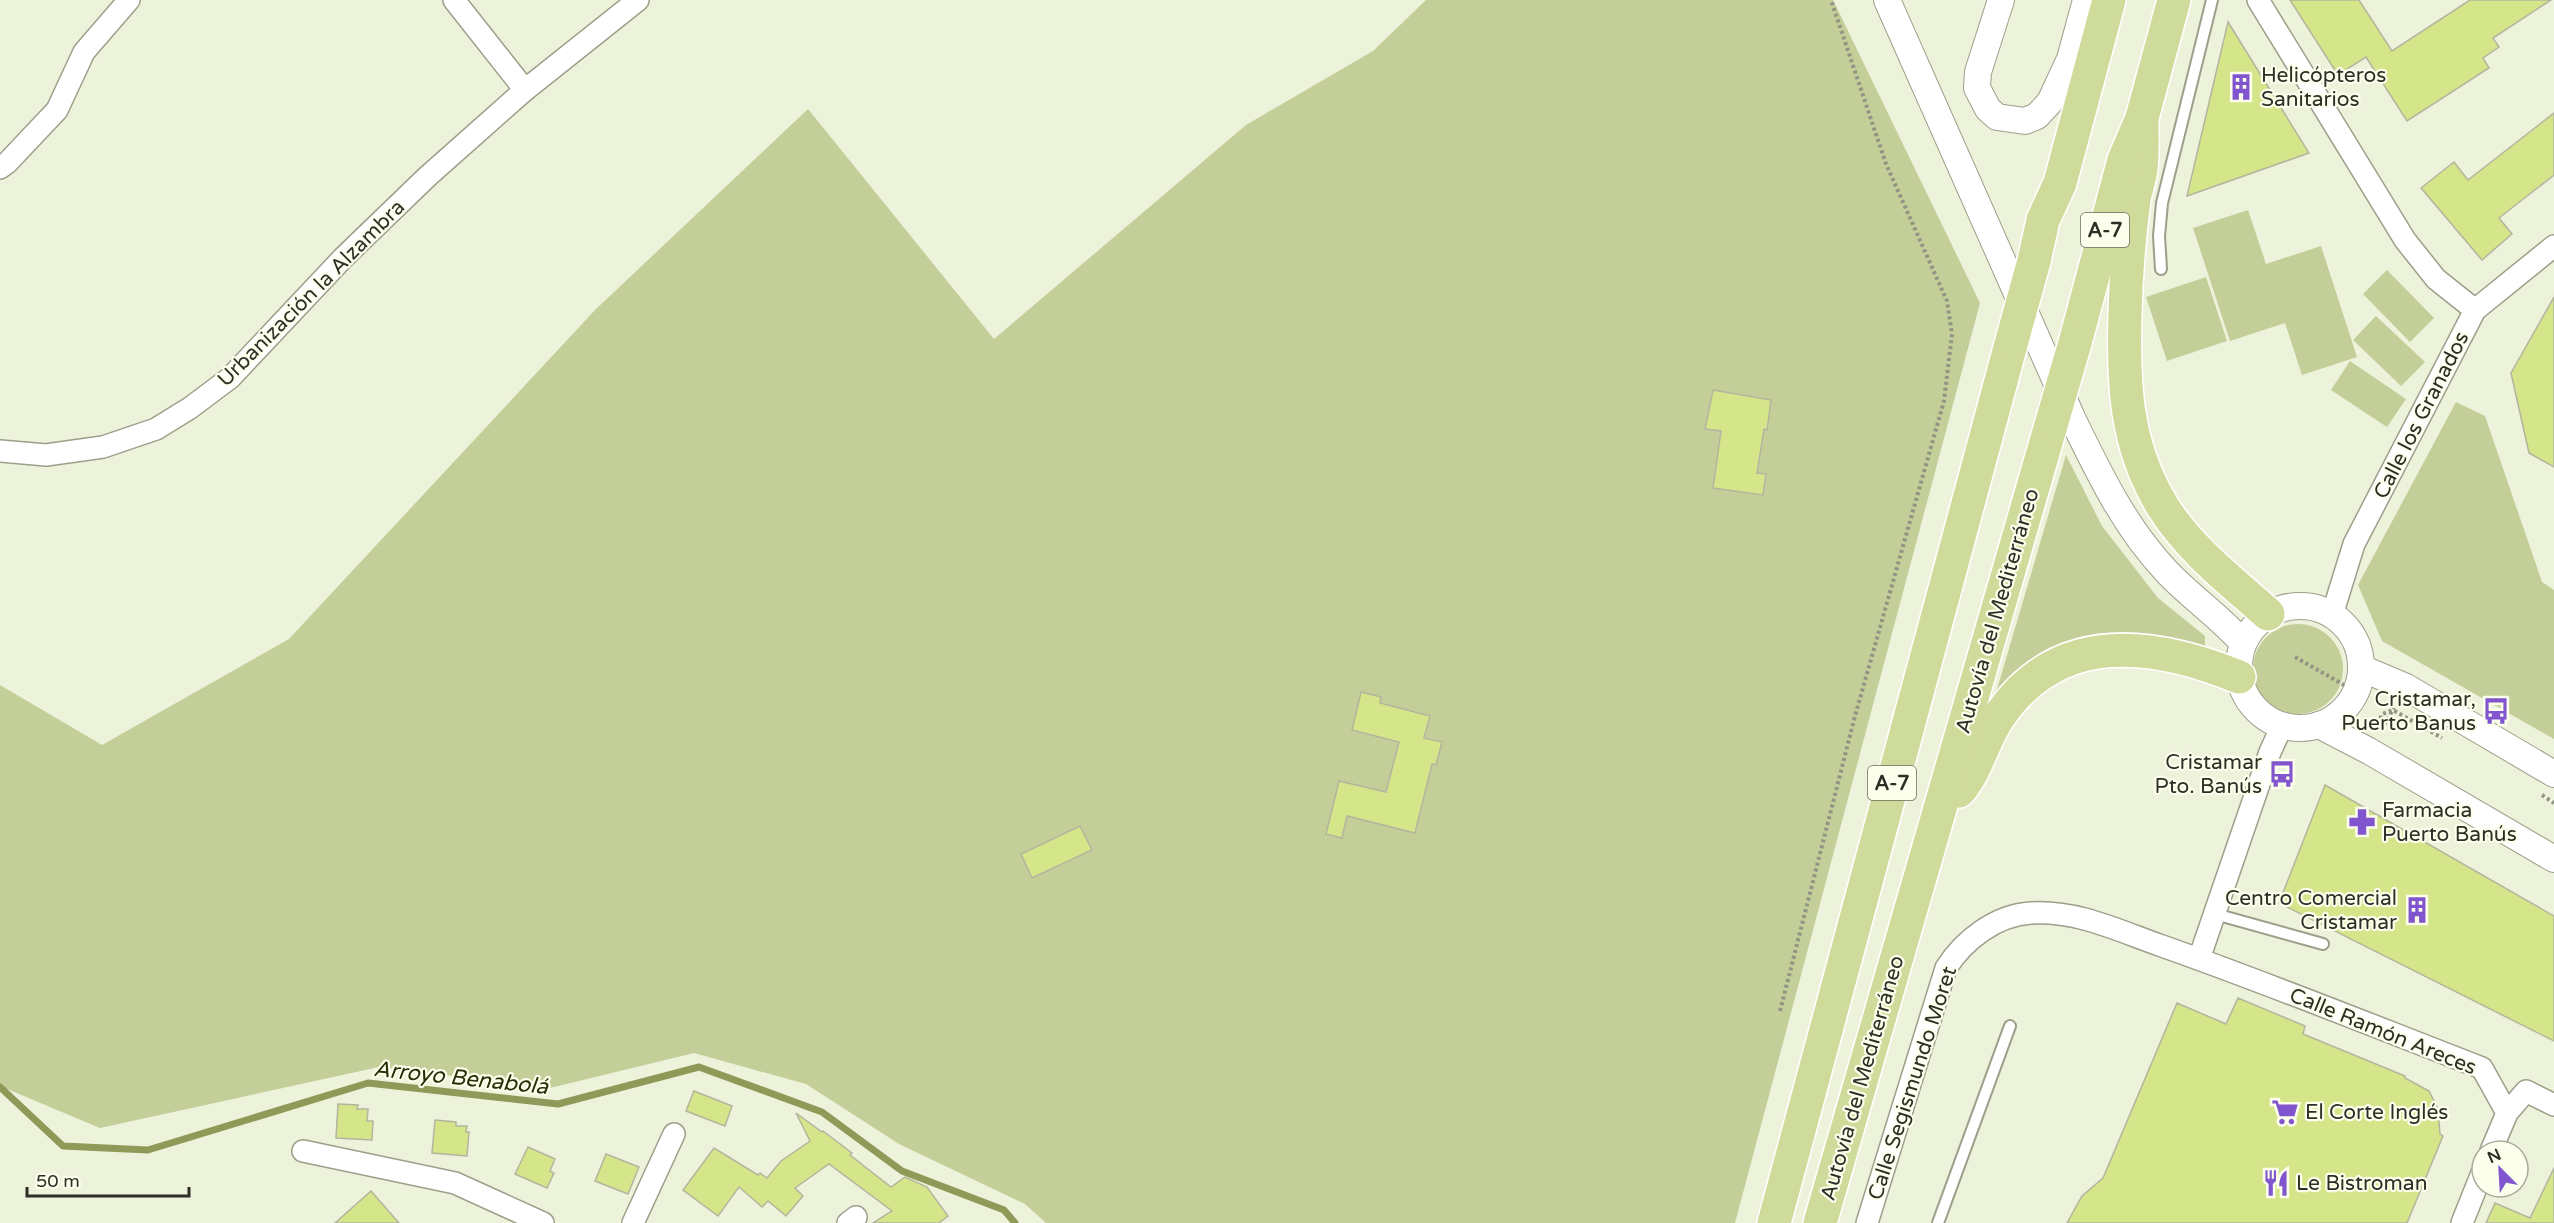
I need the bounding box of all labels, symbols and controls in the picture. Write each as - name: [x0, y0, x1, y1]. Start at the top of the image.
- place label: Helicópteros Sanitarios: [2261, 63, 2386, 112]
- building icon: Helicópteros Sanitarios: [2226, 72, 2256, 102]
- street label: Urbanización la Alzambra: [213, 195, 410, 392]
- road number: A-7: [2081, 213, 2129, 247]
- street label: Calle los Granados: [2369, 328, 2474, 503]
- street label: Autovía del Mediterráneo: [1951, 486, 2044, 736]
- place label: Cristamar, Puerto Banus: [2341, 687, 2476, 736]
- bus stop icon: Cristamar, Puerto Banus: [2481, 696, 2511, 726]
- place label: Cristamar Pto. Banús: [2155, 750, 2262, 799]
- bus stop icon: Cristamar Pto. Banús: [2267, 759, 2297, 789]
- road number: A-7: [1868, 766, 1916, 800]
- place label: Farmacia Puerto Banús: [2382, 798, 2517, 847]
- pharmacy icon: Farmacia Puerto Banús: [2347, 807, 2377, 837]
- place label: Centro Comercial Cristamar: [2225, 886, 2397, 935]
- building icon: Centro Comercial Cristamar: [2402, 895, 2432, 925]
- street label: Autovía del Mediterráneo: [1816, 953, 1909, 1203]
- street label: Calle Segismundo Moret: [1863, 963, 1962, 1203]
- street label: Calle Ramón Areces: [2286, 983, 2480, 1080]
- water label: Arroyo Benabolá: [372, 1056, 550, 1100]
- supermarket icon: El Corte Inglés: [2270, 1097, 2300, 1127]
- place label: El Corte Inglés: [2305, 1100, 2448, 1125]
- north arrow: [2470, 1139, 2530, 1199]
- text: N: [2484, 1144, 2504, 1168]
- scale bar: [27, 1160, 189, 1198]
- restaurant icon: Le Bistroman: [2261, 1168, 2291, 1198]
- text: 50 m: [36, 1170, 80, 1192]
- place label: Le Bistroman: [2296, 1171, 2427, 1196]

